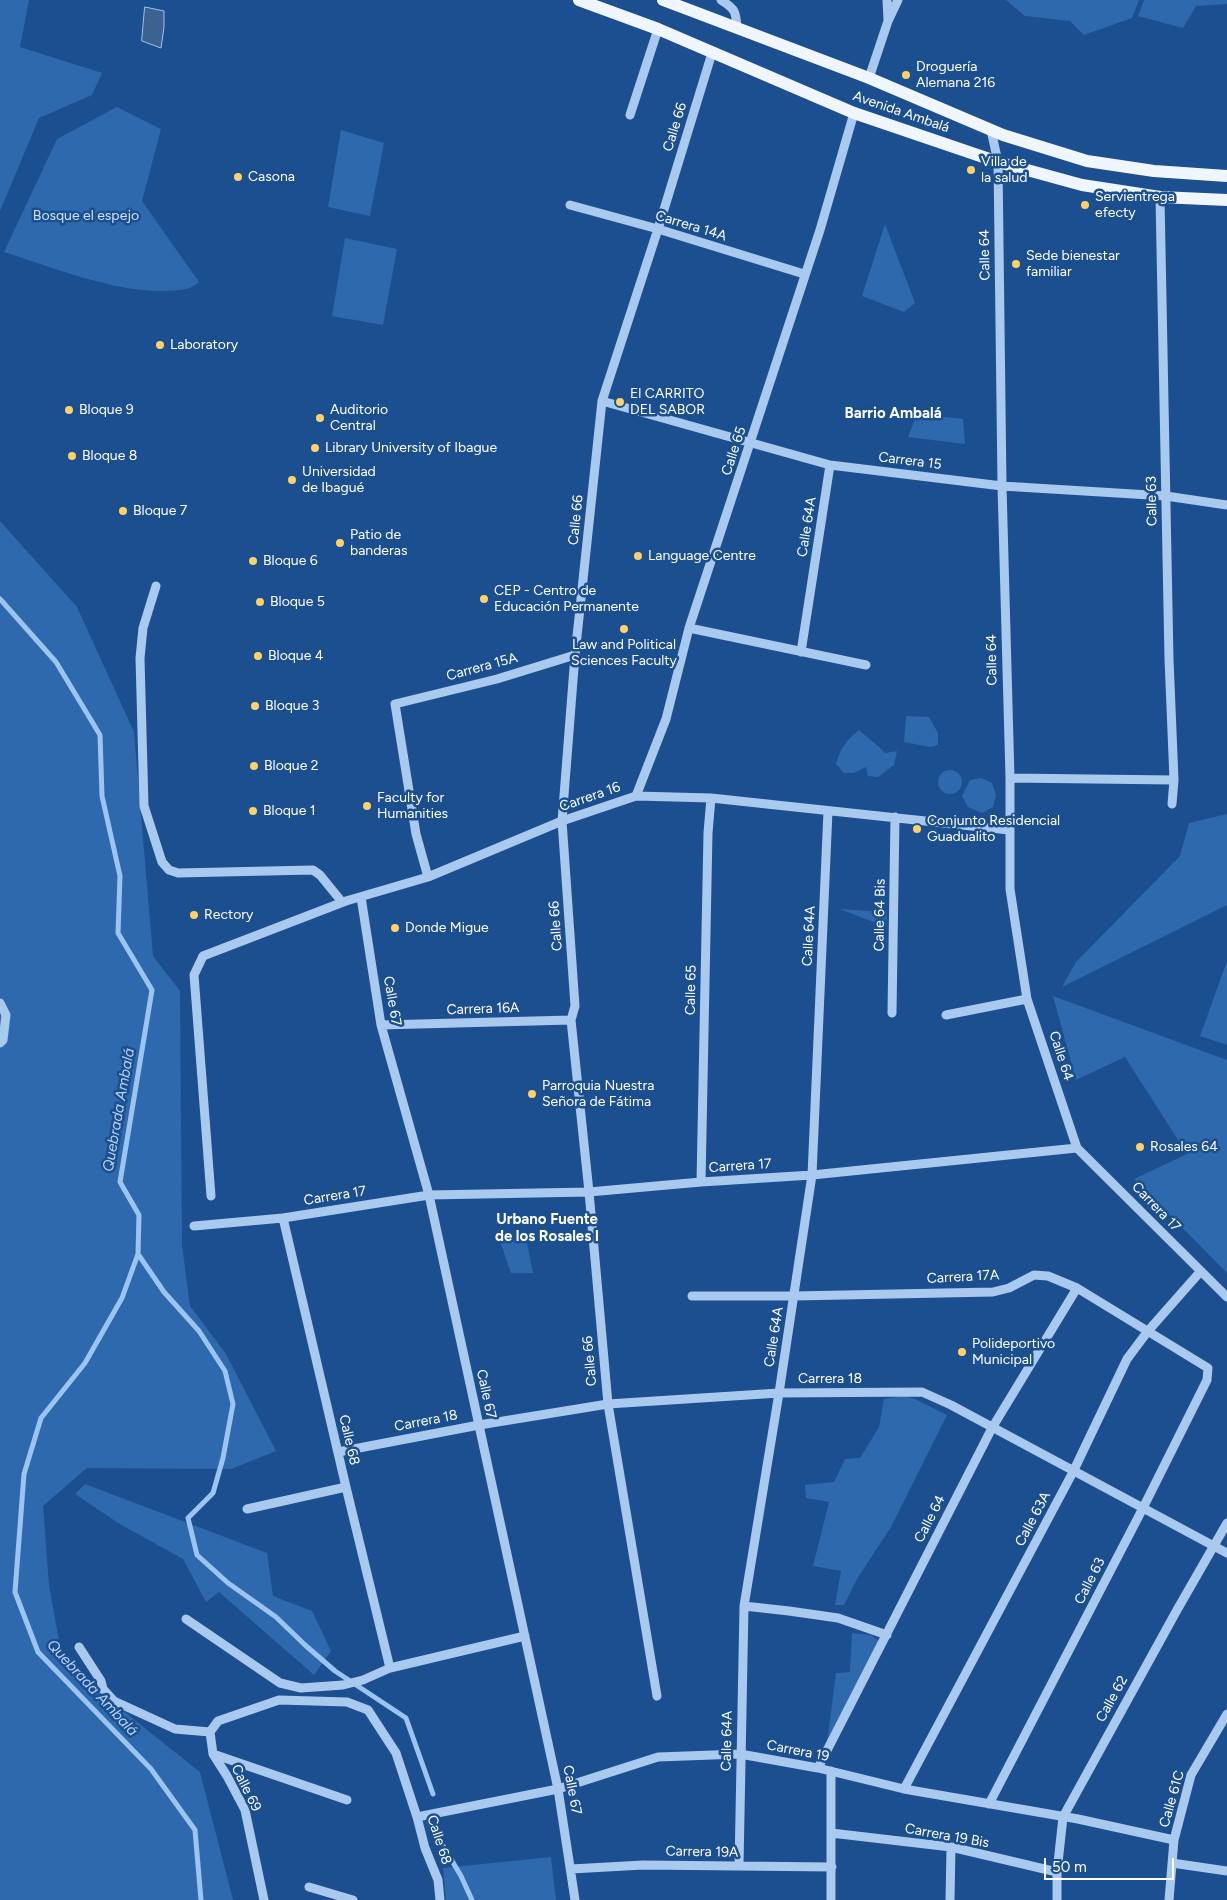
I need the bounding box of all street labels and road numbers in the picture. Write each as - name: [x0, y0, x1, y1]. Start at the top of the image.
- street label: Avenida Ambalá: [851, 88, 951, 136]
- street label: Calle 66: [660, 100, 690, 154]
- street label: Carrera 14A: [653, 207, 729, 245]
- street label: Calle 64: [976, 229, 994, 281]
- street label: Calle 65: [718, 424, 750, 478]
- street label: Carrera 15: [877, 449, 943, 473]
- street label: Calle 63: [1143, 476, 1161, 526]
- street label: Calle 66: [565, 494, 587, 546]
- street label: Calle 64A: [794, 496, 820, 558]
- street label: Calle 64: [983, 634, 1001, 686]
- street label: Carrera 15A: [445, 649, 519, 685]
- street label: Carrera 16: [557, 779, 623, 815]
- street label: Calle 64 Bis: [871, 878, 889, 952]
- street label: Calle 66: [546, 900, 566, 952]
- street label: Calle 64A: [799, 905, 819, 967]
- street label: Calle 65: [682, 965, 700, 1015]
- street label: Calle 67: [379, 975, 405, 1027]
- street label: Carrera 16A: [446, 999, 520, 1019]
- street label: Calle 64: [1045, 1029, 1077, 1083]
- street label: Carrera 17: [708, 1155, 772, 1177]
- street label: Carrera 17: [1128, 1179, 1184, 1235]
- street label: Carrera 17: [303, 1183, 367, 1209]
- street label: Carrera 17A: [926, 1267, 1000, 1287]
- street label: Calle 64A: [761, 1306, 787, 1368]
- street label: Calle 66: [579, 1335, 601, 1387]
- street label: Calle 67: [473, 1368, 499, 1420]
- street label: Carrera 18: [798, 1371, 862, 1387]
- street label: Carrera 18: [393, 1407, 459, 1435]
- street label: Calle 68: [335, 1413, 363, 1467]
- street label: Calle 63A: [1012, 1489, 1054, 1549]
- street label: Calle 64: [911, 1492, 949, 1546]
- street label: Calle 63: [1071, 1555, 1109, 1607]
- street label: Calle 62: [1092, 1673, 1132, 1725]
- street label: Calle 64A: [718, 1711, 736, 1771]
- street label: Carrera 19: [765, 1737, 831, 1765]
- street label: Calle 69: [227, 1762, 265, 1814]
- street label: Calle 67: [559, 1764, 585, 1816]
- street label: Calle 61C: [1156, 1769, 1188, 1829]
- street label: Calle 68: [423, 1813, 455, 1867]
- street label: Carrera 19 Bis: [904, 1820, 990, 1852]
- street label: Carrera 19A: [665, 1843, 739, 1861]

